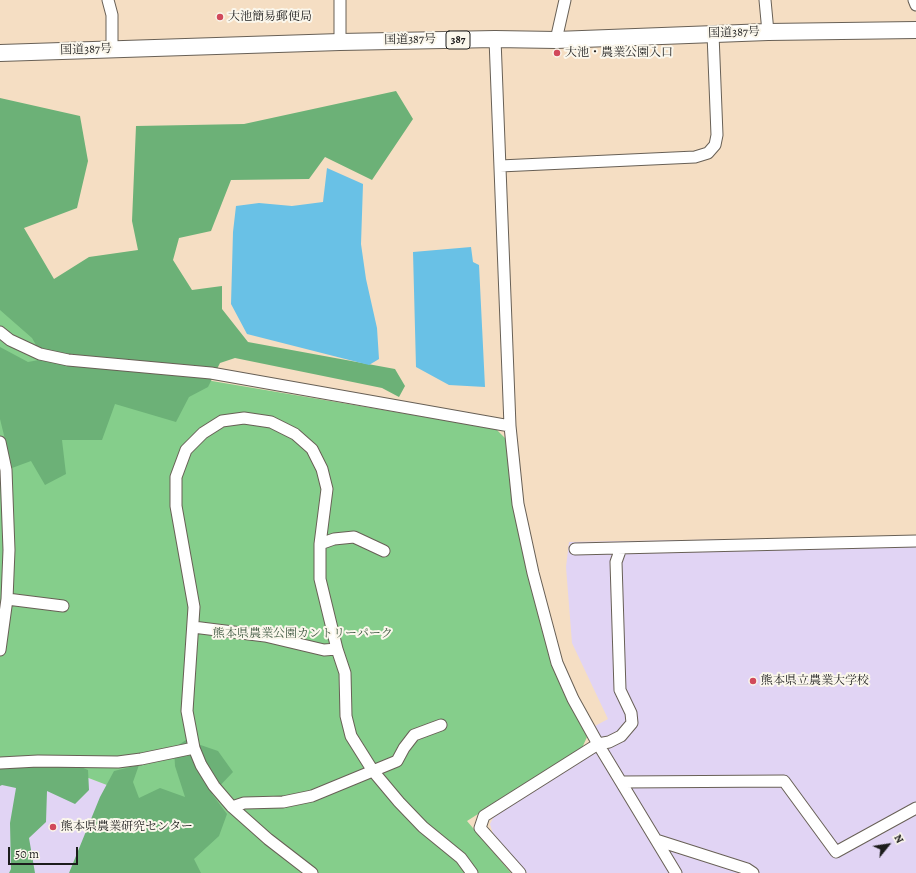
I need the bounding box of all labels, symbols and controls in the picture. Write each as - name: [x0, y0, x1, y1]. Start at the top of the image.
- place label: 大池簡易郵便局: [228, 10, 312, 24]
- marker: 大池簡易郵便局: [215, 12, 225, 22]
- street label: 国道387号: [708, 25, 760, 41]
- road number: 387: [446, 31, 470, 49]
- street label: 国道387号: [384, 32, 436, 48]
- street label: 国道387号: [60, 42, 112, 58]
- place label: 大池・農業公園入口: [565, 46, 673, 60]
- marker: 大池・農業公園入口: [552, 48, 562, 58]
- park label: 熊本県農業公園カントリーパーク: [213, 627, 393, 641]
- place label: 熊本県立農業大学校: [761, 674, 869, 688]
- marker: 熊本県立農業大学校: [748, 676, 758, 686]
- place label: 熊本県農業研究センター: [61, 820, 193, 834]
- marker: 熊本県農業研究センター: [48, 822, 58, 832]
- north arrow: [868, 825, 908, 865]
- text: N: [890, 832, 907, 846]
- scale bar: [10, 839, 80, 865]
- text: 50 m: [15, 846, 39, 862]

